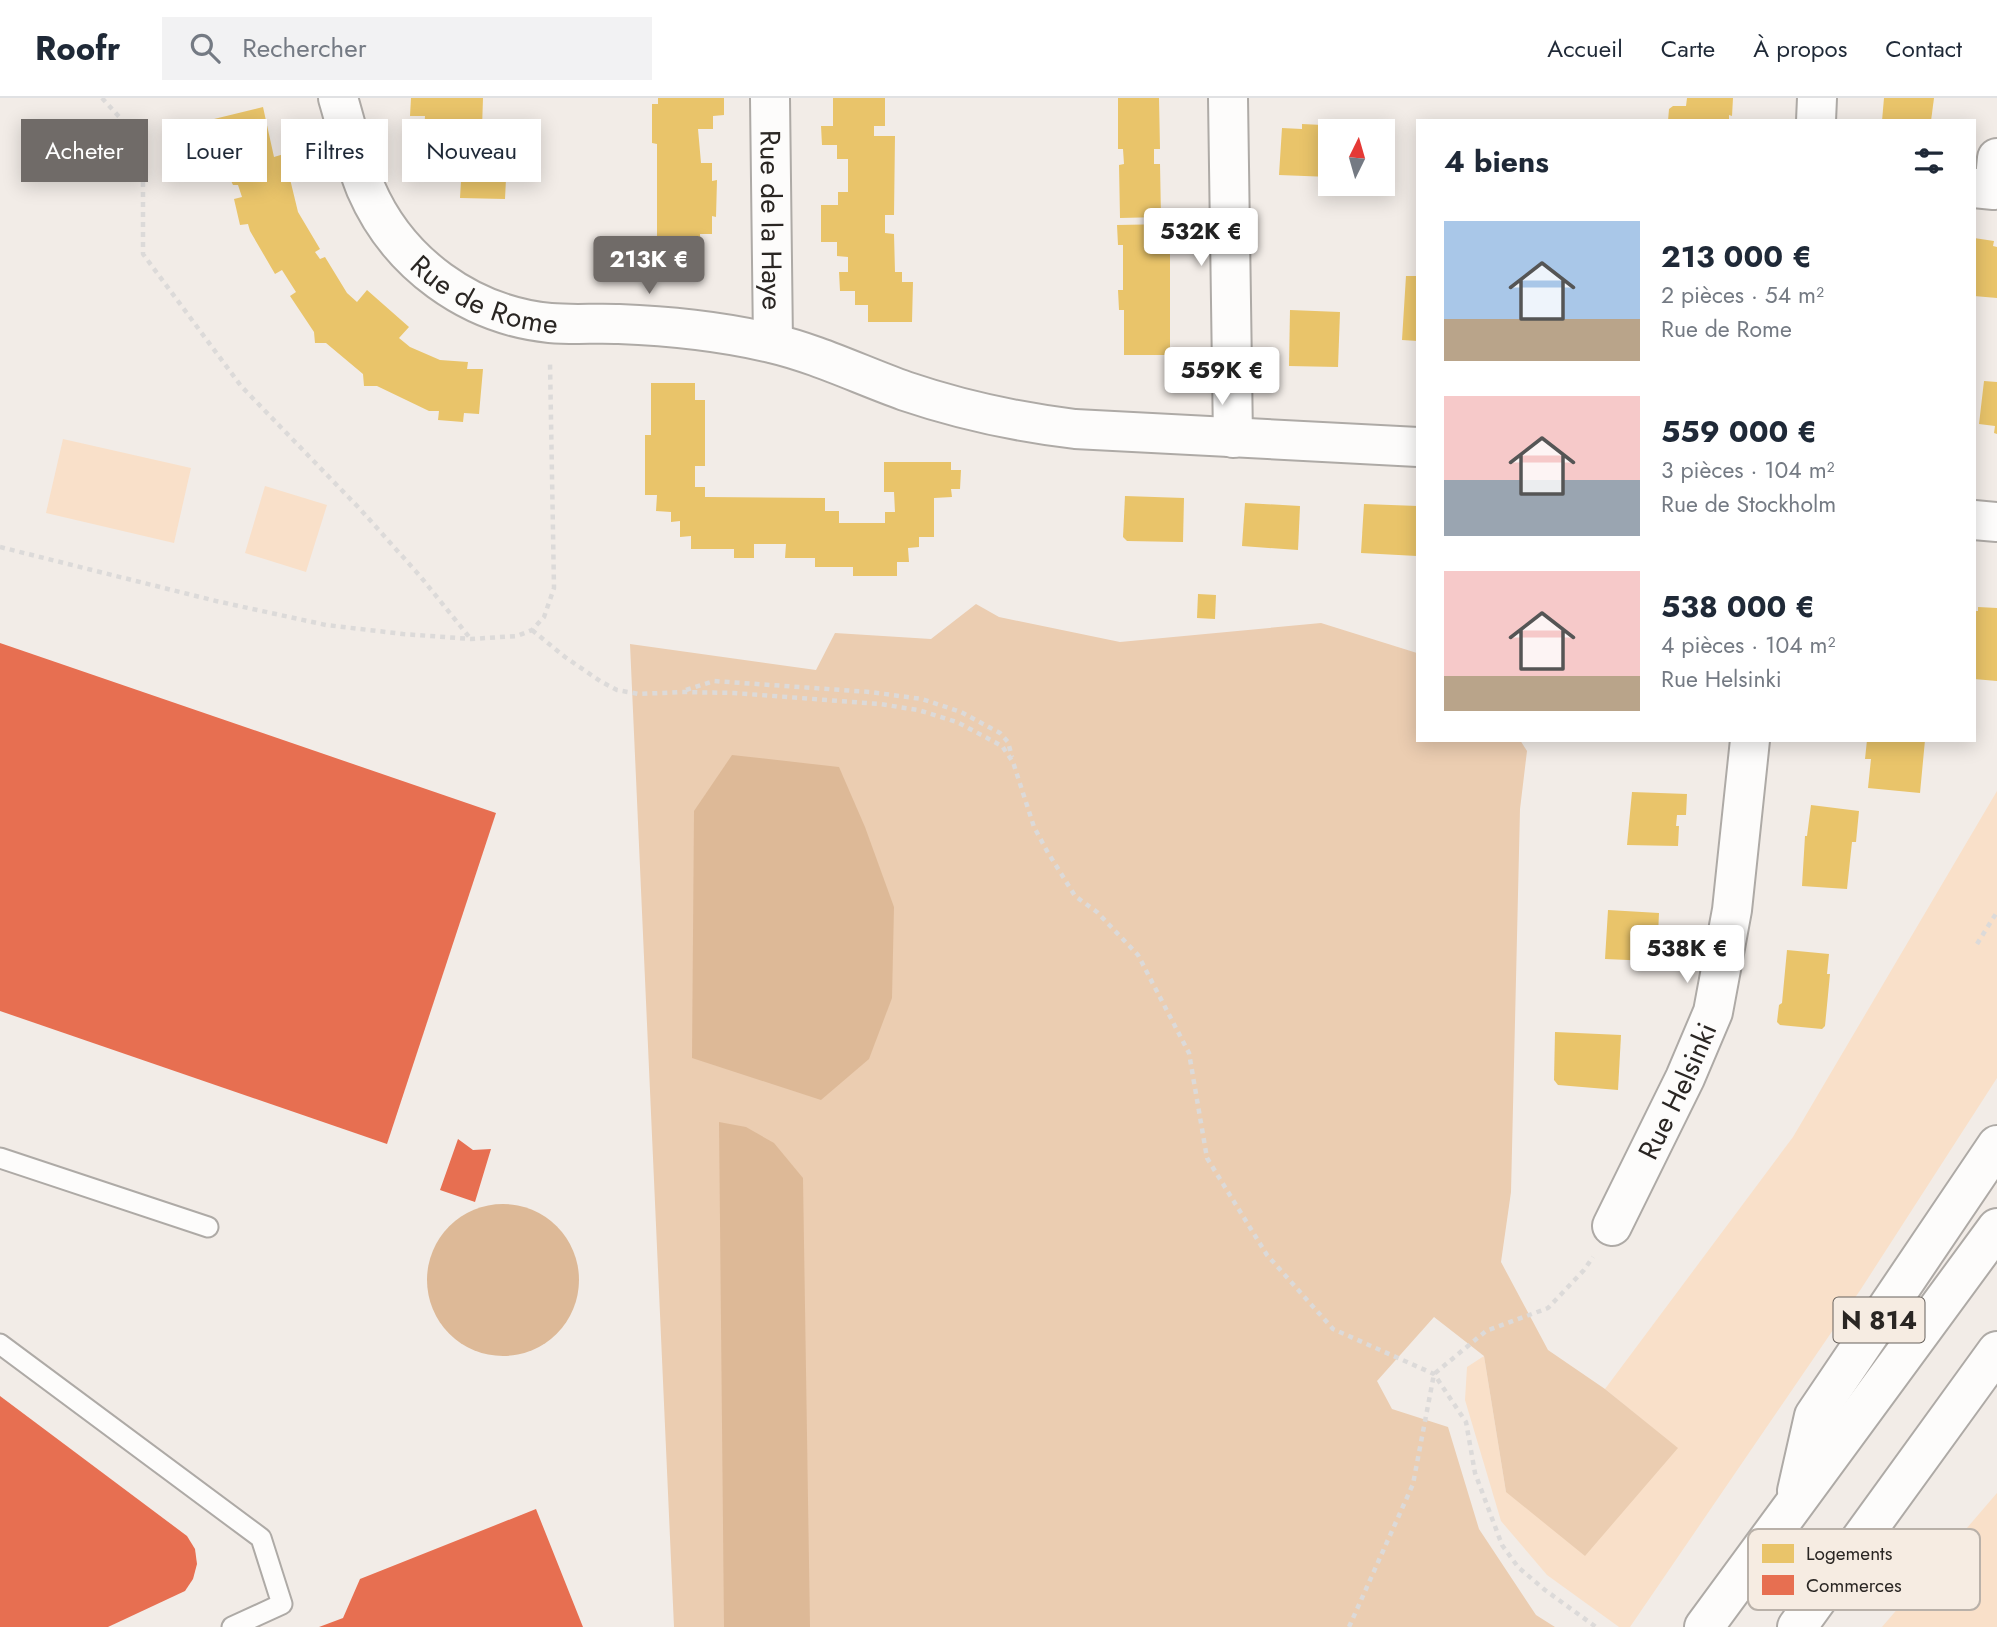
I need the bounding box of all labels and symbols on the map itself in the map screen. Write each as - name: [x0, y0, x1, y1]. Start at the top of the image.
- north arrow: [1318, 119, 1395, 196]
- street label: Rue de la Haye: [750, 130, 793, 310]
- pin: 532K €: [1144, 208, 1258, 268]
- pin: 213K €: [592, 236, 706, 296]
- street label: Rue de Rome: [401, 245, 559, 344]
- pin: 559K €: [1165, 348, 1279, 407]
- pin: 538K €: [1630, 926, 1744, 985]
- street label: Rue Helsinki: [1627, 1016, 1727, 1166]
- road number: N 814: [1834, 1298, 1924, 1343]
- legend: [1748, 1529, 1980, 1610]
- text: Logements: [1806, 1540, 1893, 1567]
- text: Commerces: [1806, 1572, 1902, 1599]

